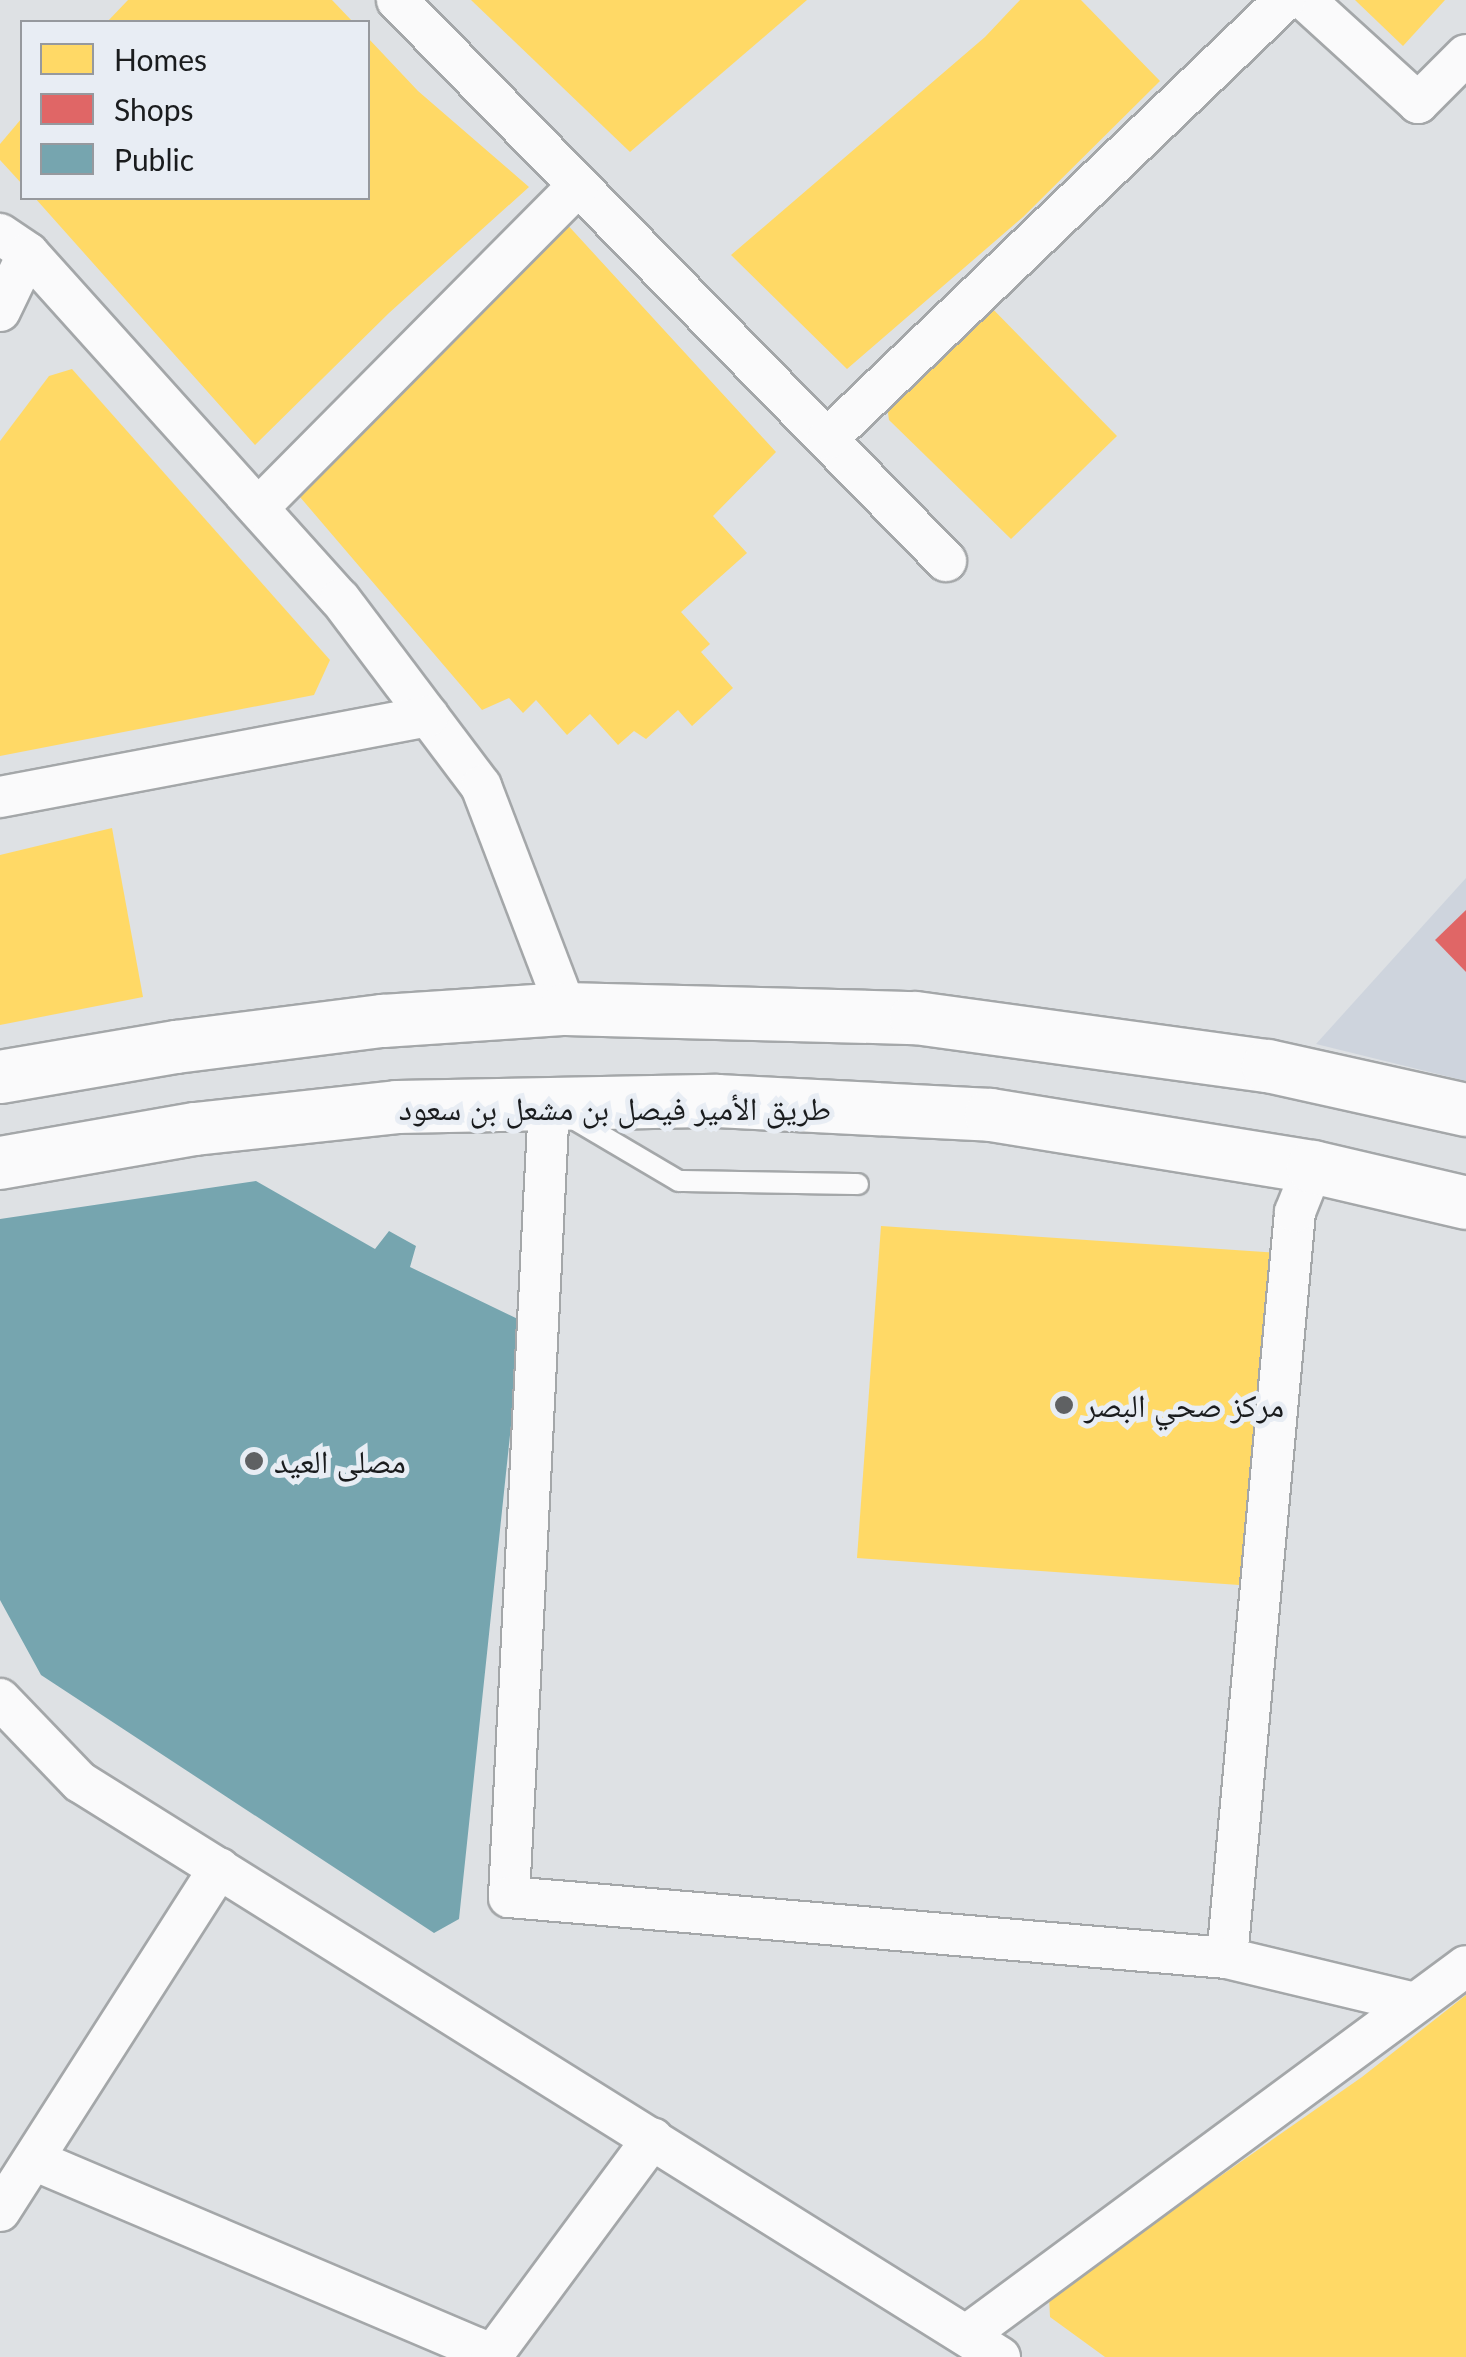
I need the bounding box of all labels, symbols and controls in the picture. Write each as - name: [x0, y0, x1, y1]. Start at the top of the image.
- legend: [20, 20, 370, 200]
- text: Homes: [114, 41, 207, 77]
- text: Shops: [114, 91, 194, 127]
- text: Public: [114, 141, 194, 177]
- street label: طريق الأمير فيصل بن مشعل بن سعود: [399, 1089, 831, 1127]
- place label: مركز صحي البصر: [1084, 1386, 1284, 1424]
- marker: مركز صحي البصر: [1053, 1394, 1075, 1416]
- place label: مصلى العيد: [274, 1442, 406, 1480]
- marker: مصلى العيد: [243, 1450, 265, 1472]

